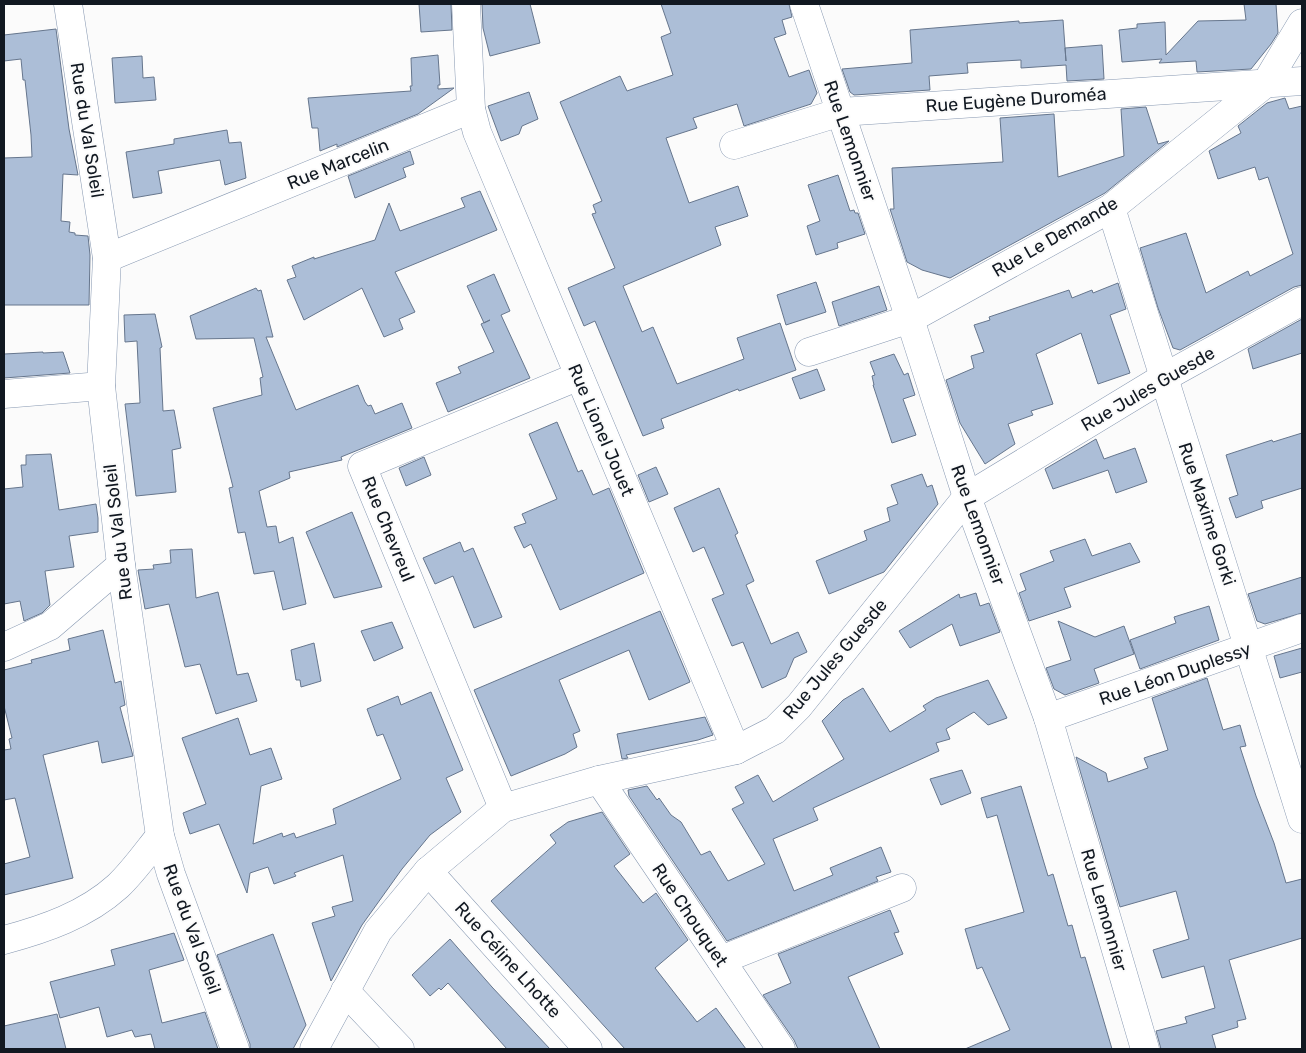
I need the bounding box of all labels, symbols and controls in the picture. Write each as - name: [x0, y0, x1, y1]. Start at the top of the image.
- street label: Rue du Val Soleil: [65, 61, 109, 199]
- street label: Rue Lemonnier: [819, 78, 881, 205]
- street label: Rue Eugène Duroméa: [925, 83, 1107, 117]
- street label: Rue Marcelin: [284, 134, 392, 194]
- street label: Rue Le Demande: [988, 192, 1122, 282]
- street label: Rue Jules Guesde: [1077, 342, 1219, 436]
- street label: Rue Lionel Jouet: [563, 361, 639, 499]
- street label: Rue Maxime Gorki: [1174, 440, 1240, 588]
- street label: Rue Lemonnier: [946, 462, 1010, 588]
- street label: Rue du Val Soleil: [99, 463, 137, 601]
- street label: Rue Chevreul: [357, 473, 419, 585]
- street label: Rue Jules Guesde: [778, 594, 892, 724]
- street label: Rue Léon Duplessy: [1096, 638, 1254, 710]
- street label: Rue Lemonnier: [1076, 846, 1132, 974]
- street label: Rue Chouquet: [647, 859, 733, 971]
- street label: Rue du Val Soleil: [158, 861, 226, 997]
- street label: Rue Céline Lhotte: [450, 897, 566, 1023]

